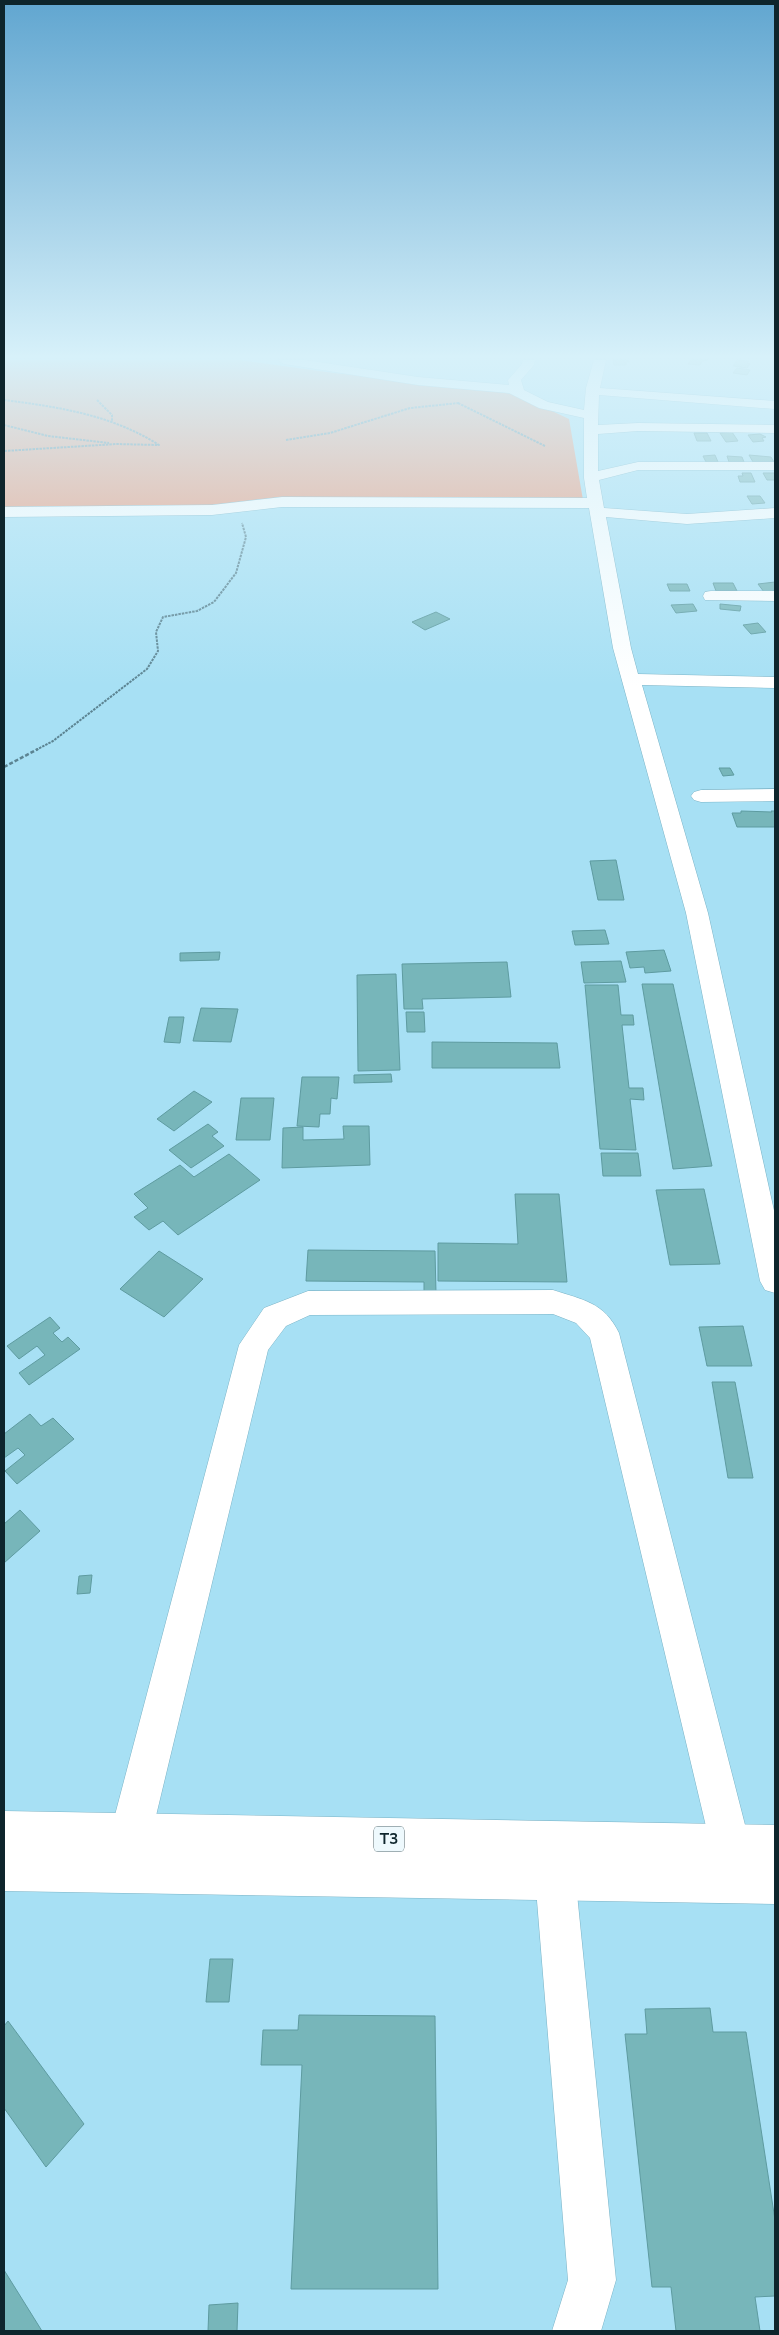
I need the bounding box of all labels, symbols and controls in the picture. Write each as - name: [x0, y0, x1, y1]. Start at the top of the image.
- road number: T3: [374, 1826, 404, 1852]

